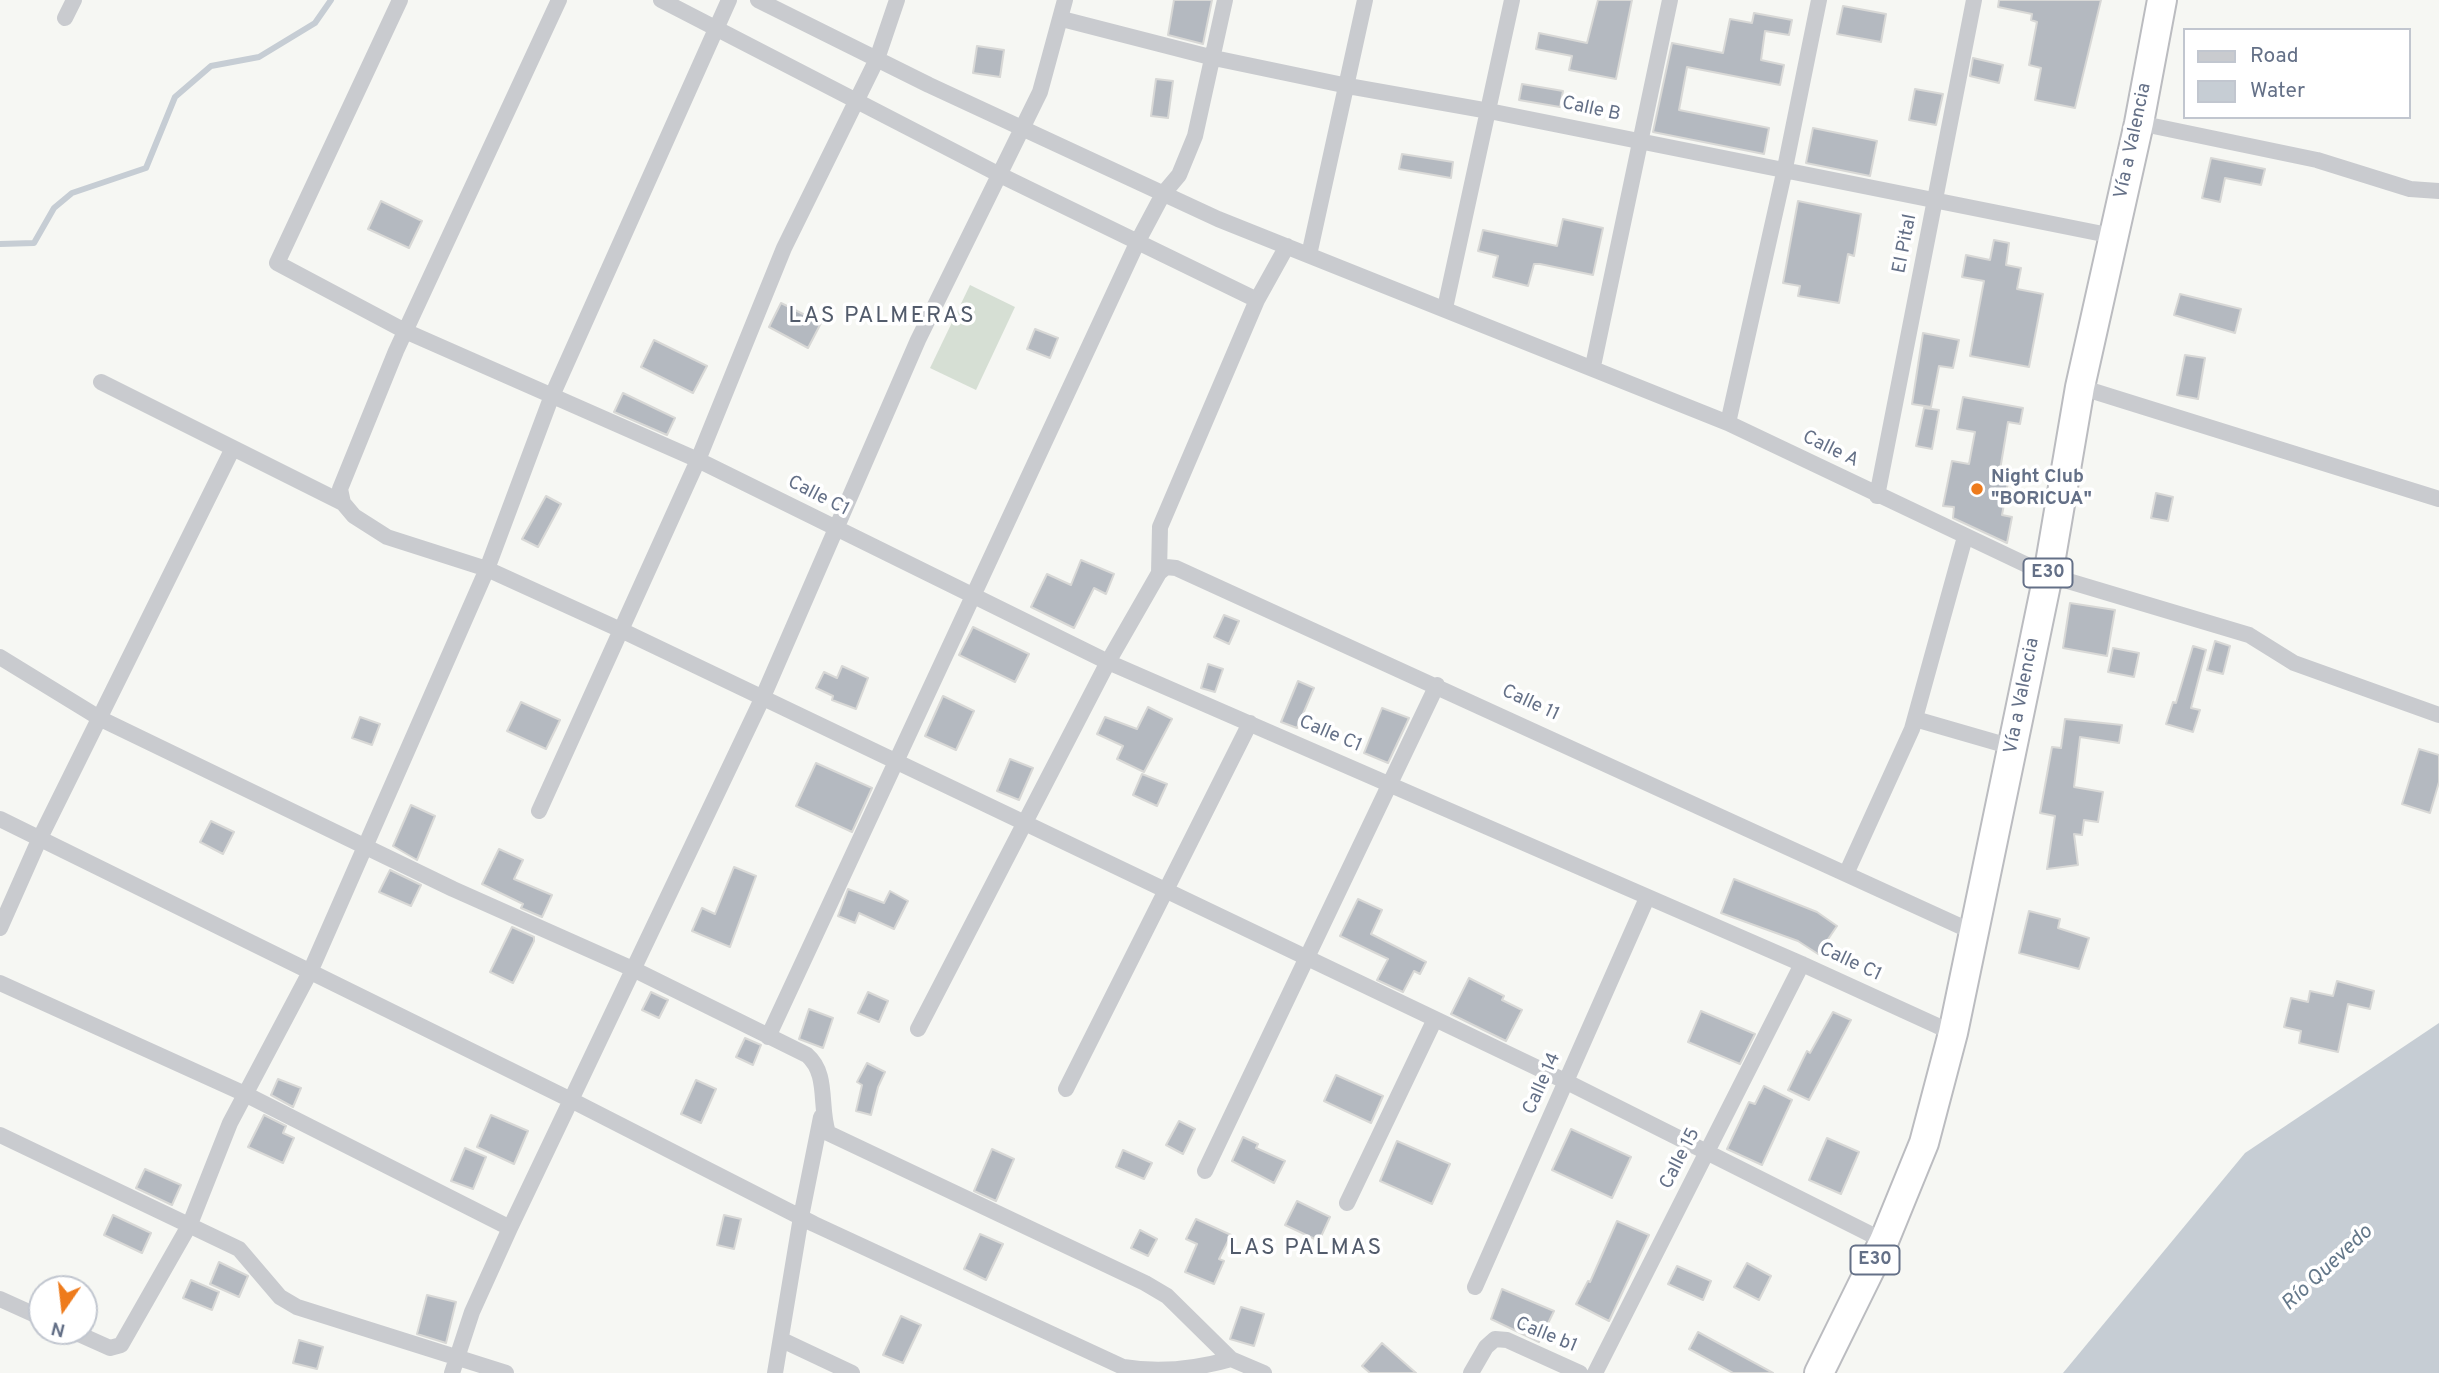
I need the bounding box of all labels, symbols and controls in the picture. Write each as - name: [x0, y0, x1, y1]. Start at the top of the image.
- legend: [2184, 28, 2411, 119]
- text: Road: [2250, 43, 2299, 70]
- text: Water: [2250, 78, 2305, 105]
- street label: Vía a Valencia: [2111, 81, 2157, 201]
- street label: Calle B: [1560, 93, 1622, 127]
- street label: El Pital: [1889, 213, 1923, 275]
- district label: LAS PALMERAS: [790, 303, 974, 331]
- street label: Calle A: [1798, 427, 1862, 473]
- place label: Night Club "BORICUA": [1991, 467, 2092, 511]
- street label: Calle C1: [783, 472, 853, 522]
- marker: Night Club "BORICUA": [1969, 481, 1985, 497]
- road number: E30: [2024, 558, 2072, 588]
- street label: Vía a Valencia: [2001, 636, 2045, 756]
- street label: Calle 11: [1497, 681, 1563, 727]
- street label: Calle C1: [1295, 712, 1365, 758]
- street label: Calle C1: [1815, 939, 1885, 987]
- street label: Calle 14: [1519, 1049, 1567, 1119]
- street label: Calle 15: [1656, 1125, 1706, 1193]
- water label: Río Quevedo: [2277, 1221, 2379, 1317]
- district label: LAS PALMAS: [1230, 1235, 1382, 1263]
- road number: E30: [1850, 1246, 1899, 1274]
- north arrow: [28, 1275, 98, 1345]
- street label: Calle b1: [1512, 1313, 1580, 1359]
- text: N: [49, 1315, 68, 1342]

